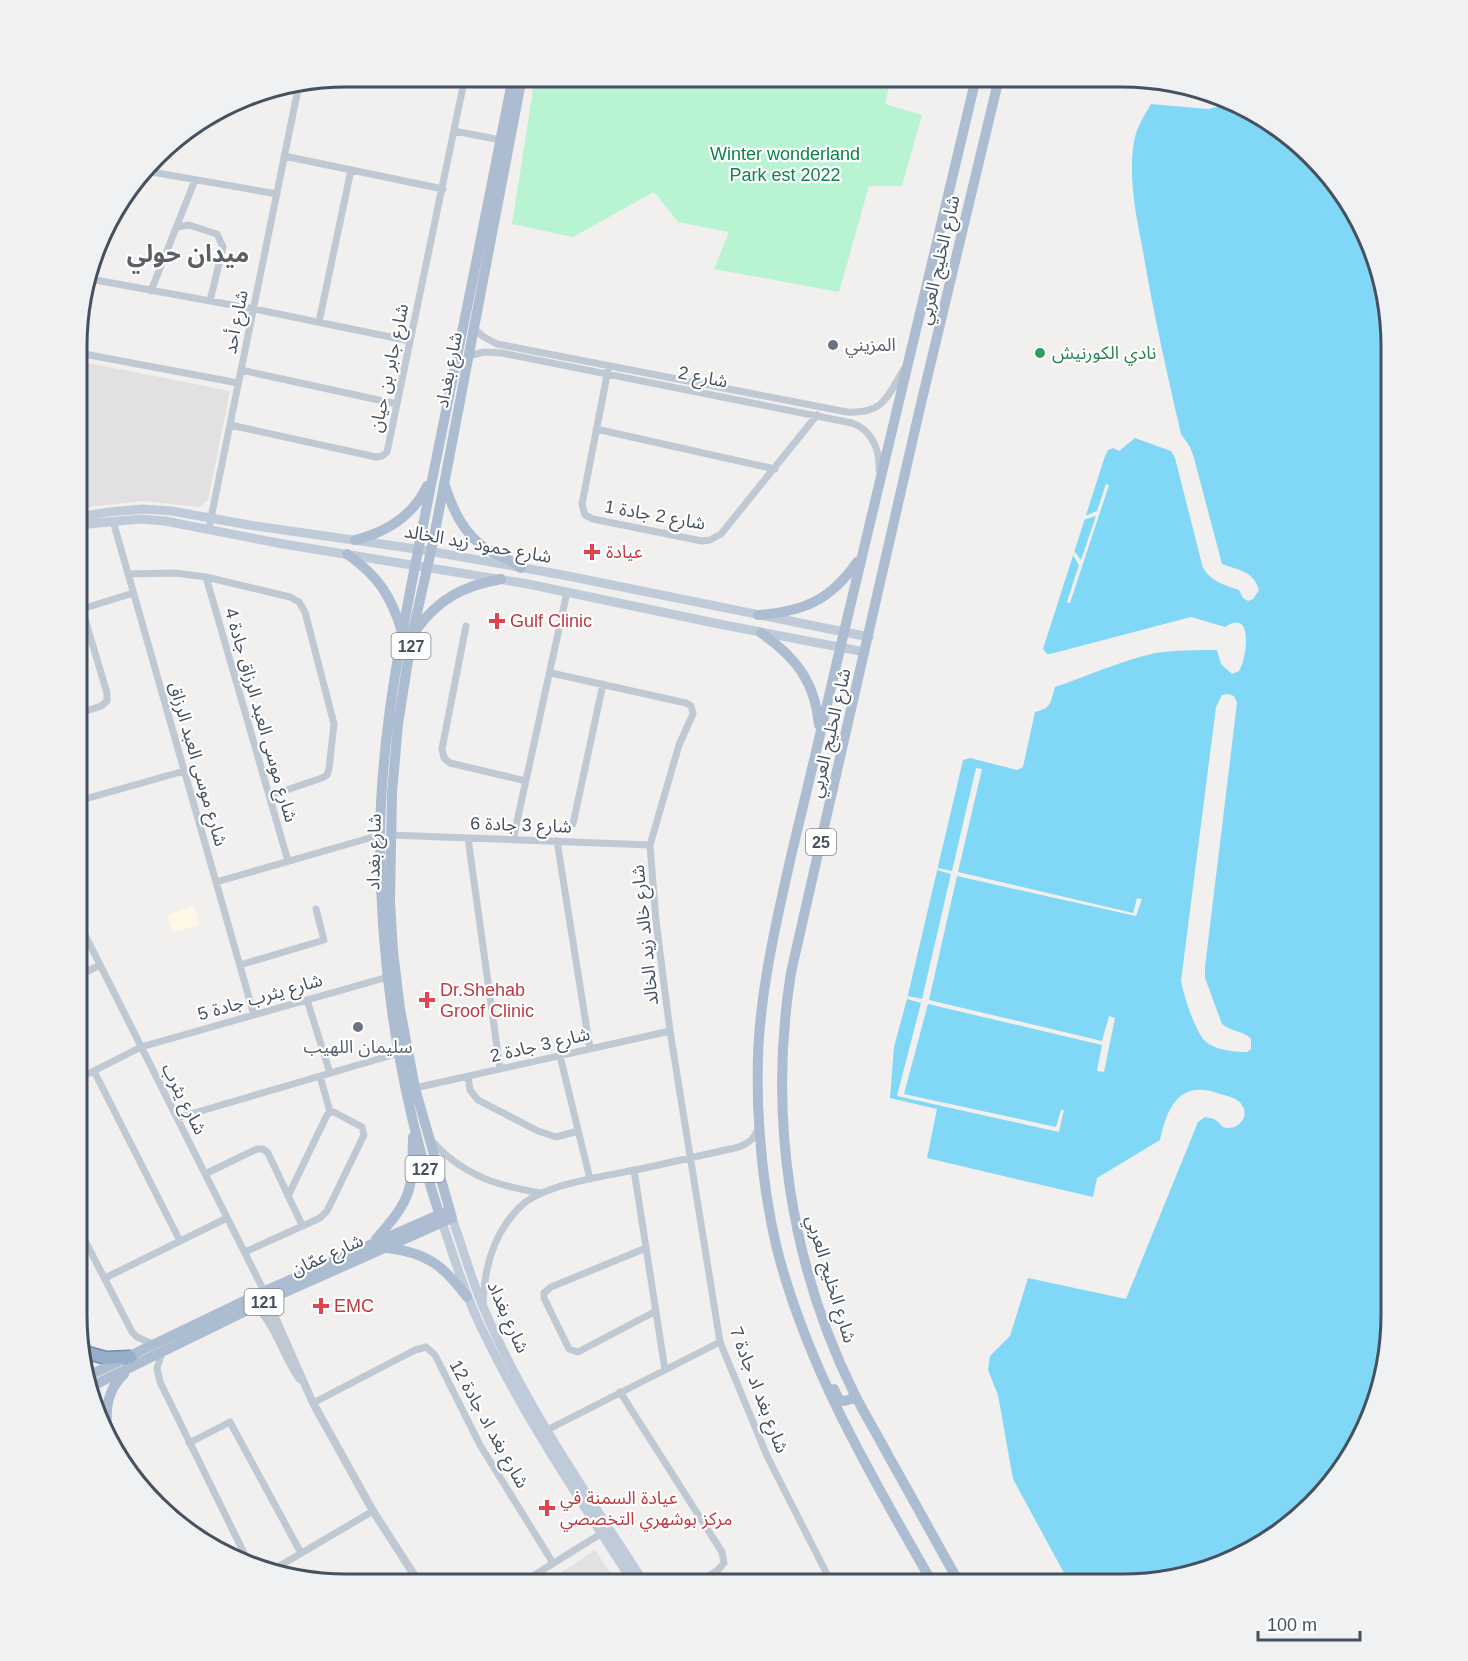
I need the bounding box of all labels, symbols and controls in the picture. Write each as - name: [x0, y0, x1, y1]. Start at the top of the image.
- park label: Winter wonderland Park est 2022: [710, 144, 860, 185]
- street label: شارع الخليج العربي: [914, 193, 968, 328]
- district label: ميدان حولي: [127, 240, 249, 274]
- street label: شارع أحد: [219, 288, 256, 356]
- street label: شارع جابر بن حيان: [366, 302, 416, 435]
- street label: شارع بغداد: [432, 330, 470, 410]
- place label: المزيني: [845, 335, 896, 358]
- marker: المزيني: [826, 338, 840, 352]
- place label: نادي الكورنيش: [1052, 343, 1156, 366]
- marker: نادي الكورنيش: [1033, 346, 1047, 360]
- street label: شارع 2: [676, 362, 730, 396]
- street label: شارع 2 جادة 1: [602, 496, 707, 538]
- street label: شارع حمود زيد الخالد: [402, 521, 553, 571]
- place label: عيادة: [606, 542, 643, 562]
- marker: عيادة: [583, 543, 601, 561]
- street label: شارع موسى العبد الرزاق جادة 4: [217, 606, 301, 825]
- place label: Gulf Clinic: [510, 611, 592, 631]
- marker: Gulf Clinic: [488, 612, 506, 630]
- road number: 127: [392, 633, 430, 659]
- street label: شارع الخليج العربي: [805, 666, 859, 801]
- street label: شارع موسى العبد الرزاق: [161, 680, 231, 850]
- street label: شارع بغداد: [363, 813, 389, 891]
- street label: شارع 3 جادة 6: [470, 813, 572, 841]
- road number: 25: [806, 829, 836, 855]
- street label: شارع خالد زيد الخالد: [628, 863, 666, 1006]
- street label: شارع يثرب جادة 5: [195, 970, 326, 1028]
- place label: Dr.Shehab Groof Clinic: [440, 980, 534, 1021]
- marker: Dr.Shehab Groof Clinic: [418, 991, 436, 1009]
- marker: سليمان اللهيب: [351, 1020, 365, 1034]
- street label: شارع 3 جادة 2: [488, 1024, 593, 1070]
- place label: سليمان اللهيب: [303, 1037, 413, 1058]
- street label: شارع يثرب: [154, 1060, 210, 1140]
- road number: 127: [406, 1156, 444, 1182]
- street label: شارع الخليج العربي: [798, 1213, 860, 1346]
- street label: شارع عمّان: [288, 1230, 368, 1283]
- street label: شارع بغداد: [480, 1278, 533, 1358]
- road number: 121: [244, 1289, 284, 1315]
- place label: EMC: [334, 1296, 374, 1316]
- marker: EMC: [312, 1297, 330, 1315]
- street label: شارع بغد اد جادة 7: [722, 1324, 792, 1457]
- street label: شارع بغد اد جادة 12: [442, 1356, 533, 1494]
- place label: عيادة السمنة في مركز بوشهري التخصصي: [560, 1488, 732, 1532]
- marker: عيادة السمنة في مركز بوشهري التخصصي: [538, 1499, 556, 1517]
- scale bar: [1258, 1604, 1360, 1642]
- text: 100 m: [1267, 1615, 1317, 1635]

